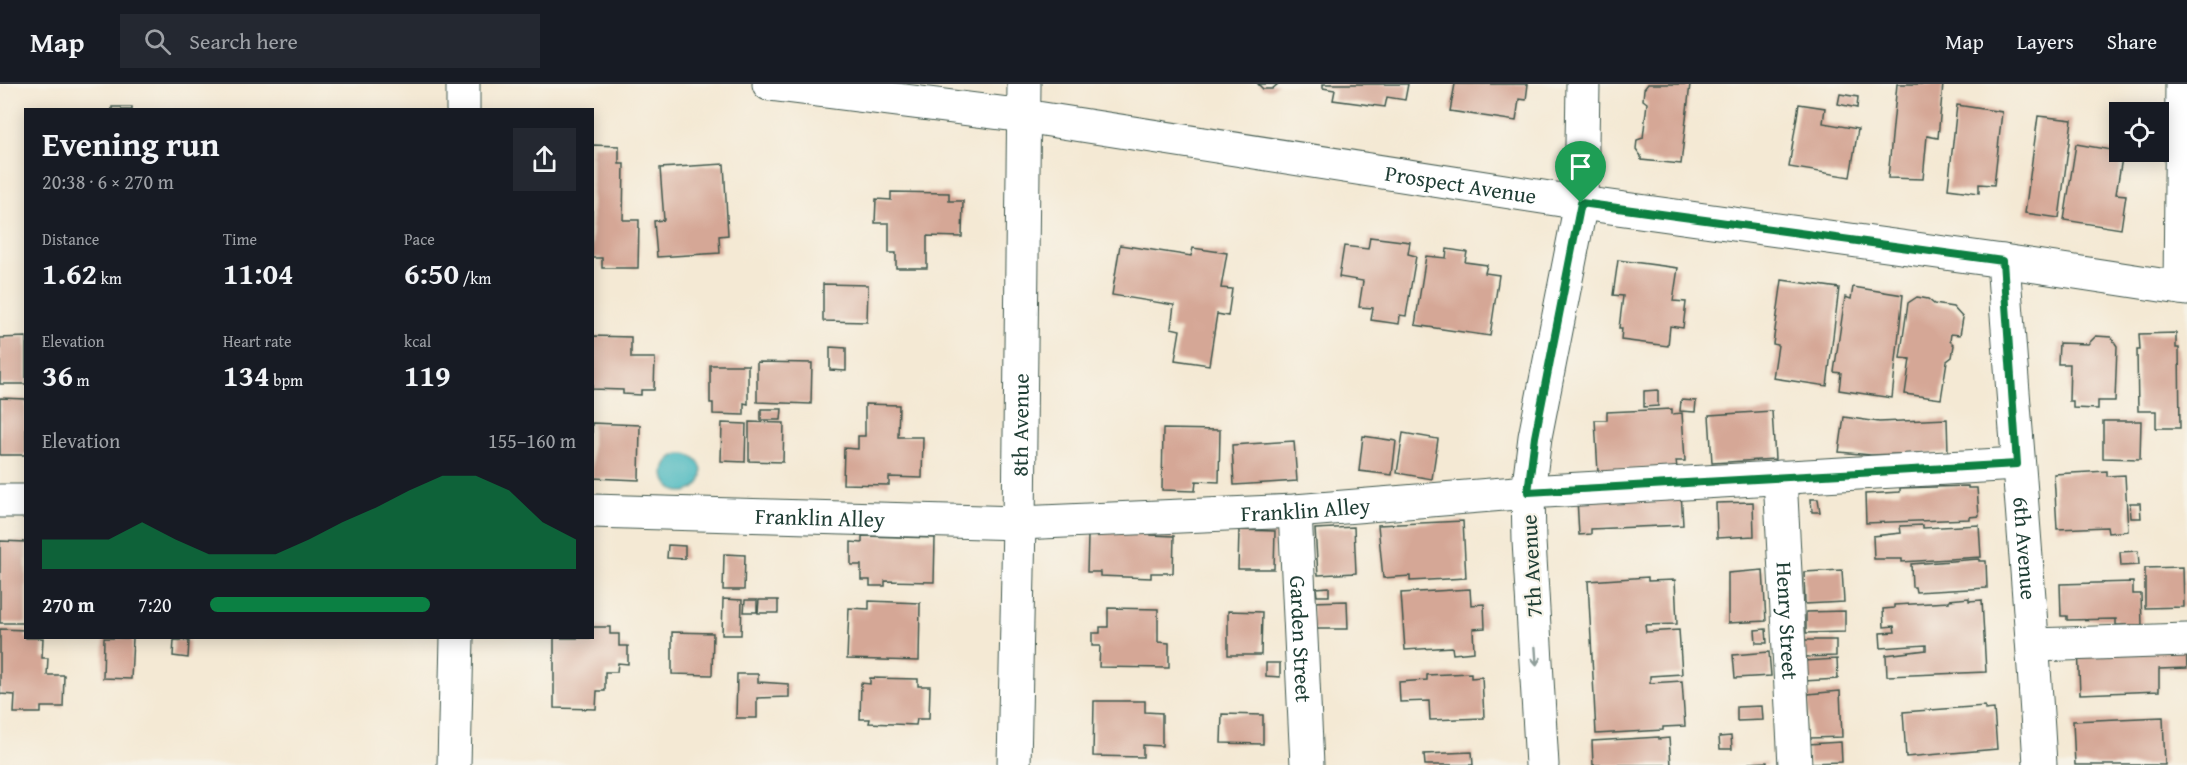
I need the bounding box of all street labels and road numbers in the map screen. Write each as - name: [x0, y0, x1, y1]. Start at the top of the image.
- street label: Prospect Avenue: [1383, 157, 1539, 212]
- street label: 8th Avenue: [1004, 373, 1037, 477]
- street label: Franklin Alley: [1240, 489, 1372, 529]
- street label: 6th Avenue: [2005, 495, 2045, 601]
- street label: Franklin Alley: [754, 500, 885, 535]
- street label: 7th Avenue: [1512, 514, 1550, 618]
- street label: Henry Street: [1768, 561, 1807, 681]
- street label: Garden Street: [1282, 575, 1320, 703]

